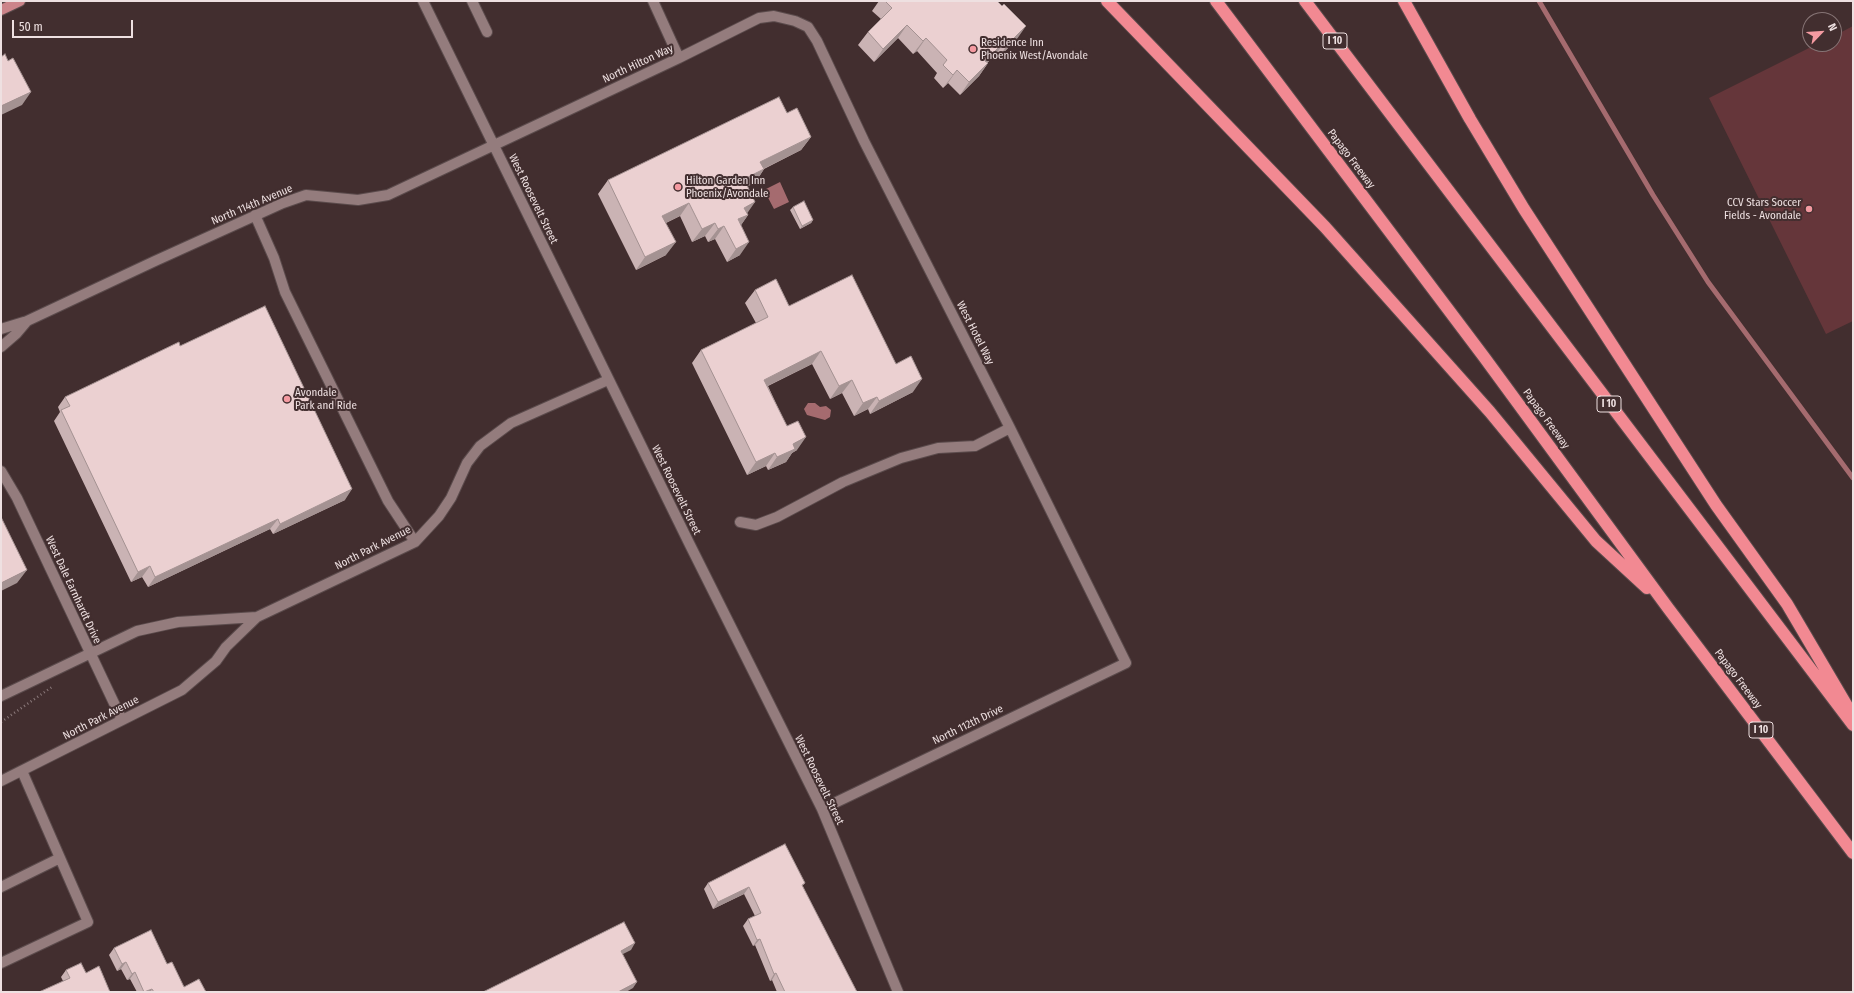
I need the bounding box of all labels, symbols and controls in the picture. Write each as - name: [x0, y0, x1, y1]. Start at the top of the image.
- scale bar: [14, 12, 135, 38]
- north arrow: [1802, 12, 1842, 52]
- text: 50 m: [19, 20, 43, 34]
- text: N: [1825, 21, 1840, 33]
- road number: I 10: [1323, 33, 1347, 49]
- place label: Residence Inn Phoenix West/Avondale: [981, 36, 1088, 62]
- street label: North Hilton Way: [601, 42, 675, 86]
- marker: Residence Inn Phoenix West/Avondale: [968, 44, 978, 54]
- street label: Papago Freeway: [1324, 127, 1378, 191]
- street label: West Roosevelt Street: [506, 152, 560, 246]
- place label: Hilton Garden Inn Phoenix/Avondale: [686, 174, 768, 200]
- street label: North 114th Avenue: [209, 182, 295, 228]
- marker: Hilton Garden Inn Phoenix/Avondale: [673, 182, 683, 192]
- place label: CCV Stars Soccer Fields - Avondale: [1724, 196, 1801, 222]
- marker: CCV Stars Soccer Fields - Avondale: [1804, 204, 1814, 214]
- street label: West Hotel Way: [953, 299, 997, 367]
- place label: Avondale Park and Ride: [295, 386, 357, 412]
- street label: Papago Freeway: [1520, 386, 1572, 452]
- marker: Avondale Park and Ride: [282, 394, 292, 404]
- road number: I 10: [1597, 396, 1621, 412]
- street label: West Roosevelt Street: [649, 443, 703, 537]
- street label: North Park Avenue: [333, 523, 413, 573]
- street label: West Dale Earnhardt Drive: [42, 534, 104, 646]
- street label: Papago Freeway: [1711, 647, 1765, 711]
- street label: North Park Avenue: [61, 693, 141, 743]
- street label: North 112th Drive: [931, 702, 1005, 748]
- road number: I 10: [1749, 722, 1773, 738]
- street label: West Roosevelt Street: [792, 733, 846, 827]

